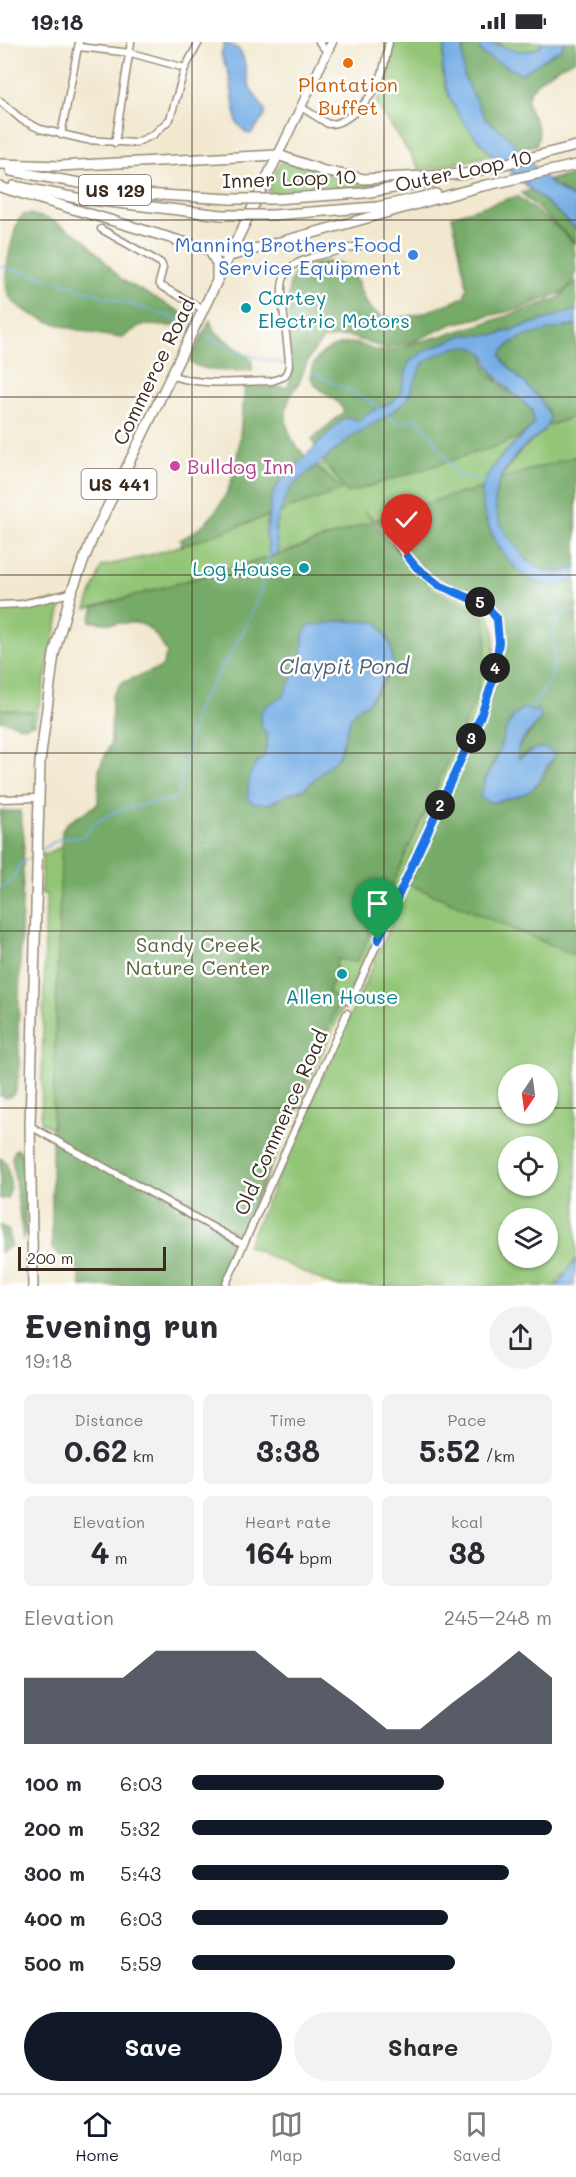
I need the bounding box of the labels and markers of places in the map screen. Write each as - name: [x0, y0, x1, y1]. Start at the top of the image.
- marker: Plantation Buffet: [341, 56, 355, 70]
- place label: Plantation Buffet: [298, 71, 398, 120]
- place label: Manning Brothers Food Service Equipment: [175, 231, 401, 280]
- marker: Manning Brothers Food Service Equipment: [406, 248, 420, 262]
- place label: Cartey Electric Motors: [258, 284, 410, 333]
- marker: Cartey Electric Motors: [239, 301, 253, 315]
- place label: Bulldog Inn: [187, 453, 294, 479]
- marker: Bulldog Inn: [168, 459, 182, 473]
- pin: [381, 494, 432, 556]
- place label: Log House: [192, 555, 292, 581]
- marker: Log House: [297, 561, 311, 575]
- pin: 5: [465, 587, 495, 617]
- pin: 4: [480, 653, 510, 683]
- pin: 3: [456, 723, 486, 753]
- pin: 2: [425, 790, 455, 820]
- pin: [352, 878, 403, 940]
- marker: Allen House: [335, 967, 349, 981]
- place label: Allen House: [286, 983, 398, 1009]

